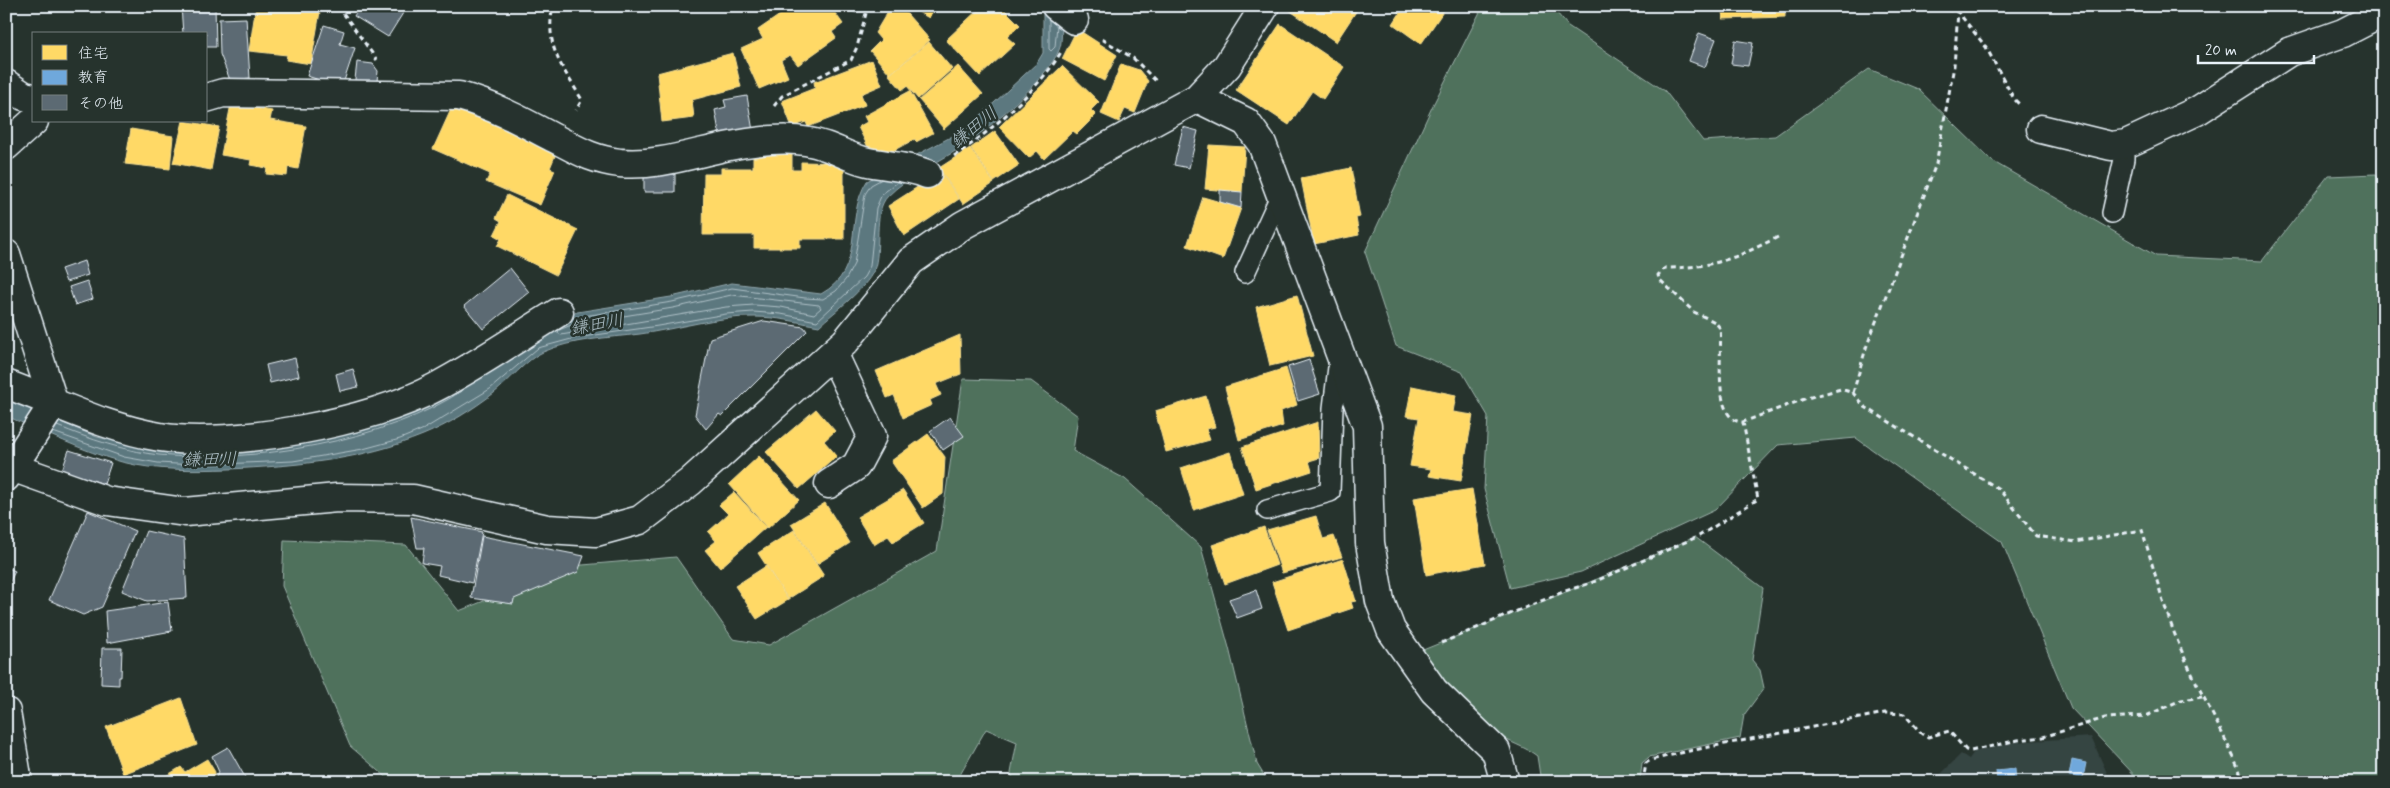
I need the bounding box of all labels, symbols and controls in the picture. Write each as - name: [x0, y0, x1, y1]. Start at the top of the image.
- legend: [32, 32, 208, 122]
- scale bar: [2198, 32, 2314, 64]
- text: 20 m: [2205, 41, 2237, 61]
- text: 住宅: [78, 44, 108, 64]
- text: 教育: [78, 68, 108, 88]
- text: その他: [78, 94, 123, 114]
- water label: 鎌田川: [945, 102, 1003, 154]
- water label: 鎌田川: [568, 308, 626, 342]
- water label: 鎌田川: [183, 448, 237, 472]

